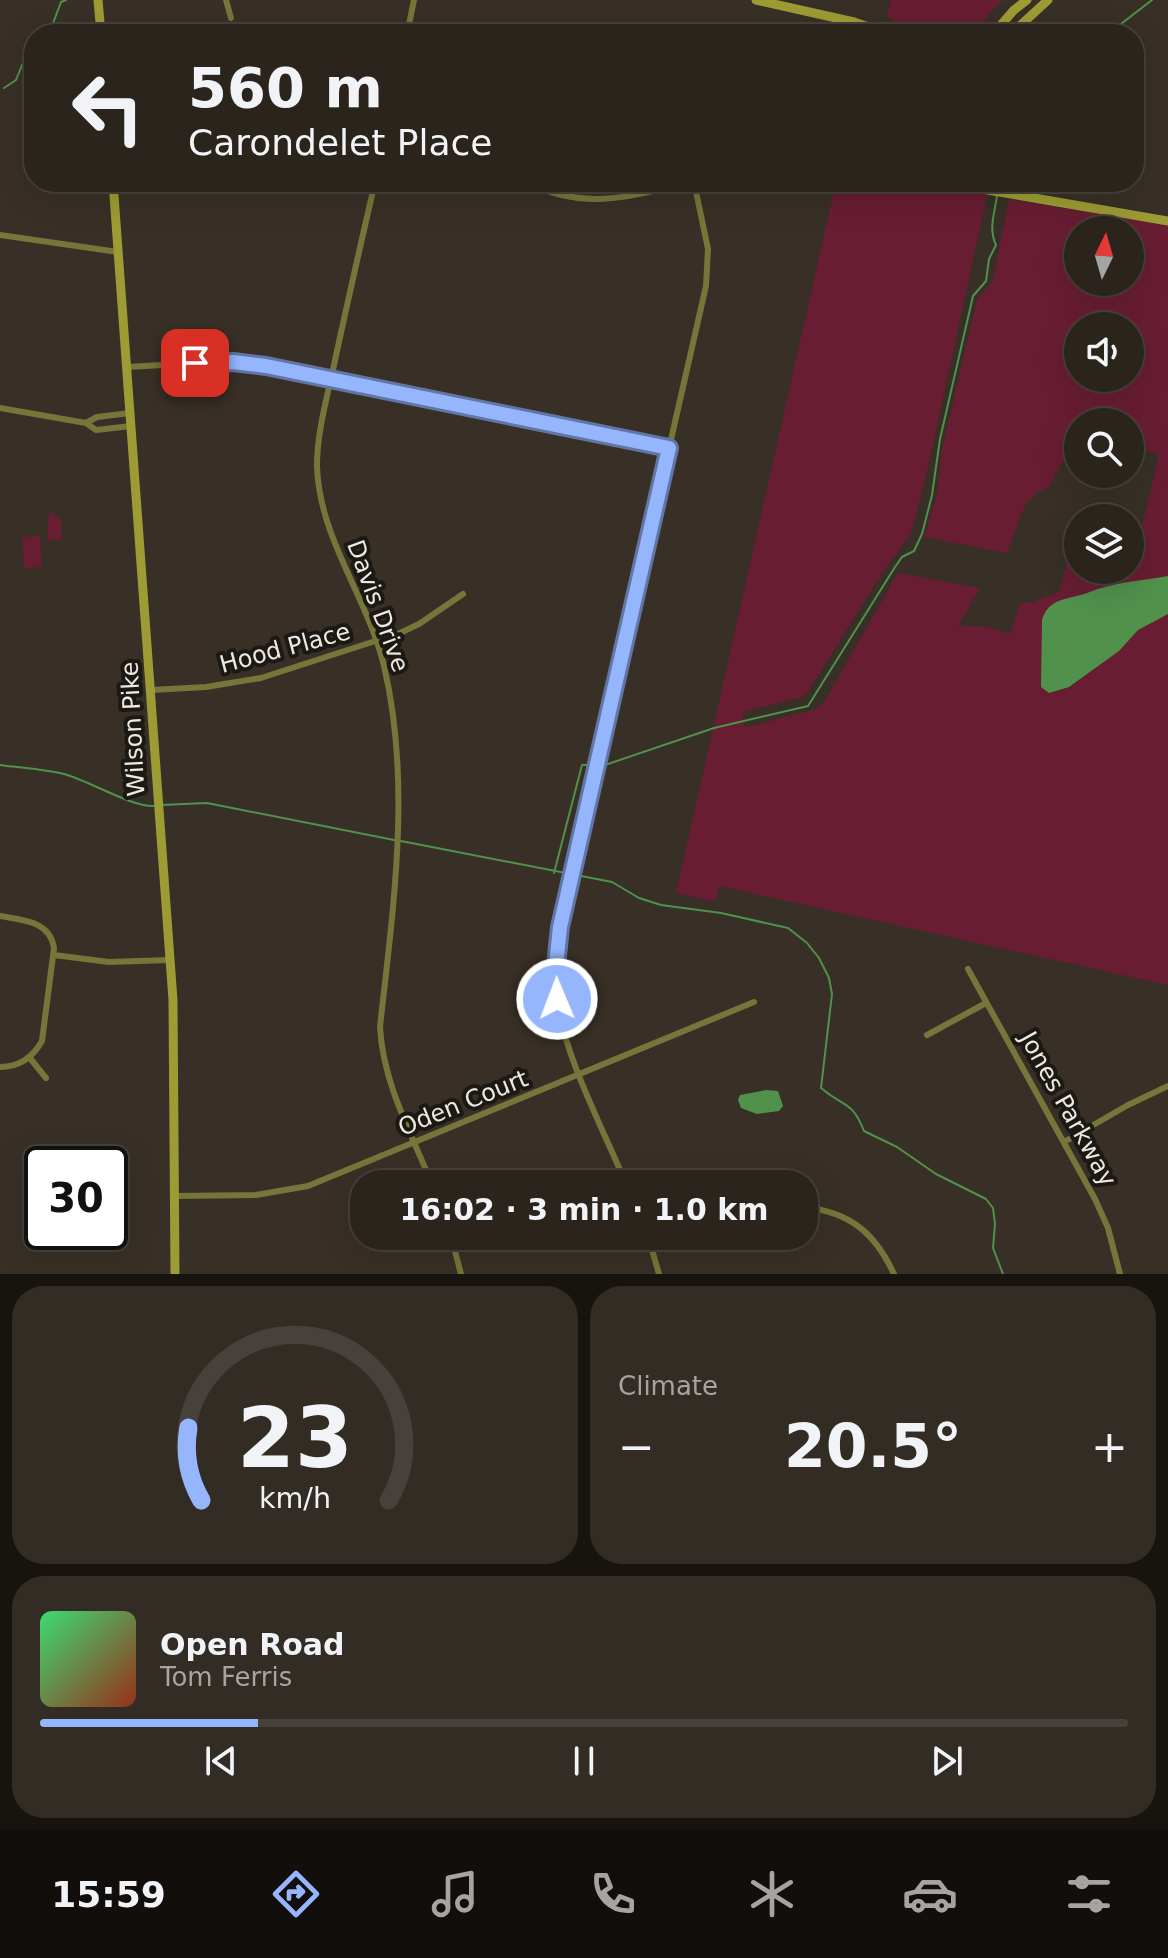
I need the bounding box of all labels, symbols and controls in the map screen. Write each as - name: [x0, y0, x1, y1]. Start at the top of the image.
- text: 560 m: [188, 55, 383, 120]
- icon: left: [56, 56, 160, 160]
- text: Carondelet Place: [188, 122, 492, 163]
- north arrow: [1064, 216, 1144, 296]
- map controls: [1064, 216, 1144, 584]
- button: sound: [1064, 312, 1144, 392]
- pin: [161, 329, 229, 397]
- icon: arrive: [173, 341, 217, 385]
- button: search: [1064, 408, 1144, 488]
- button: layers: [1064, 504, 1144, 584]
- street label: Davis Drive: [341, 536, 415, 676]
- street label: Hood Place: [217, 617, 353, 679]
- street label: Wilson Pike: [115, 661, 151, 797]
- position arrow: [515, 957, 599, 1041]
- street label: Jones Parkway: [1013, 1025, 1122, 1191]
- street label: Oden Court: [394, 1064, 532, 1142]
- speed limit sign: 30: [24, 1146, 128, 1250]
- text: 16:02 · 3 min · 1.0 km: [399, 1192, 769, 1227]
- text: Climate: [618, 1371, 718, 1401]
- text: 23: [237, 1390, 353, 1487]
- text: 20.5°: [784, 1411, 962, 1481]
- text: −: [618, 1421, 655, 1472]
- text: +: [1091, 1421, 1128, 1472]
- text: km/h: [259, 1481, 331, 1515]
- text: Open Road: [160, 1627, 345, 1662]
- text: Tom Ferris: [160, 1662, 292, 1692]
- icon: previous: [199, 1739, 243, 1783]
- icon: pause: [562, 1739, 606, 1783]
- icon: next: [925, 1739, 969, 1783]
- icon: directions: [268, 1866, 324, 1922]
- icon: music: [427, 1866, 483, 1922]
- icon: phone: [585, 1866, 641, 1922]
- icon: climate: [744, 1866, 800, 1922]
- icon: car: [902, 1866, 958, 1922]
- icon: filters: [1061, 1866, 1117, 1922]
- text: 15:59: [51, 1874, 166, 1915]

